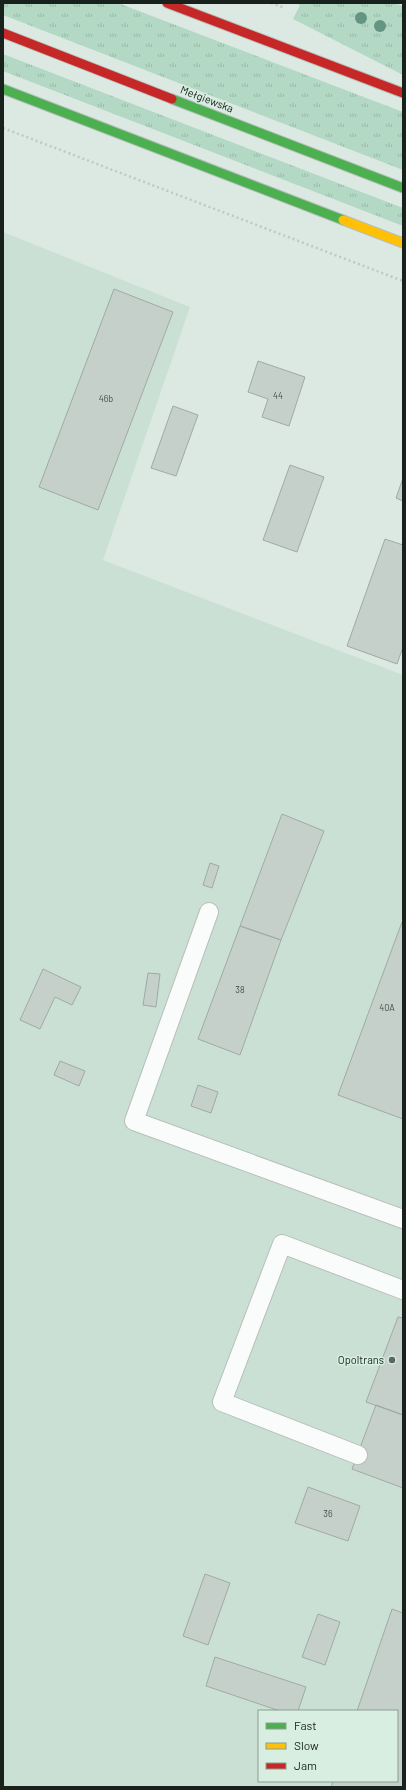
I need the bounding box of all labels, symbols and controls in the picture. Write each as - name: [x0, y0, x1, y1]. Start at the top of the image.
- street label: Mełgiewska: [179, 82, 236, 115]
- house number: 44: [273, 390, 283, 401]
- house number: 46b: [99, 393, 113, 404]
- house number: 38: [235, 984, 245, 995]
- house number: 40A: [379, 1002, 395, 1013]
- place label: Opoltrans: [338, 1353, 384, 1366]
- marker: Opoltrans: [387, 1355, 397, 1365]
- house number: 36: [323, 1508, 333, 1519]
- legend: [258, 1710, 398, 1782]
- text: Fast: [294, 1718, 317, 1732]
- text: Slow: [294, 1738, 319, 1752]
- text: Jam: [294, 1758, 317, 1772]

